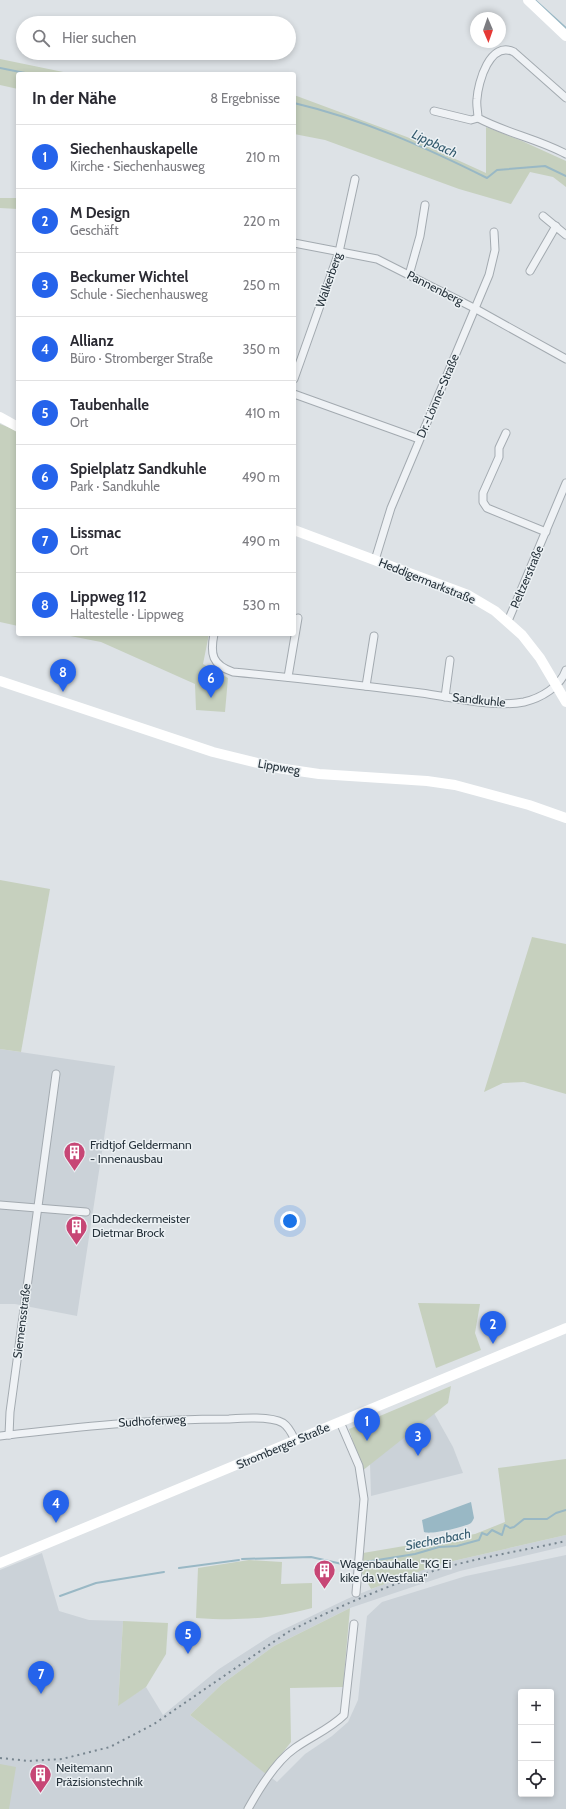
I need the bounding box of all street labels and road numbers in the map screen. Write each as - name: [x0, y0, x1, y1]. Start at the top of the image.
- street label: Walkerberg: [312, 249, 345, 309]
- street label: Pannenberg: [405, 267, 467, 309]
- street label: Dr.-Lönne-Straße: [413, 351, 462, 440]
- street label: Peltzerstraße: [507, 543, 546, 610]
- street label: Heddigermarkstraße: [377, 554, 478, 607]
- street label: Sandkuhle: [452, 689, 506, 710]
- street label: Lippweg: [257, 755, 302, 778]
- street label: Siemensstraße: [9, 1283, 34, 1359]
- street label: Sudhoferweg: [118, 1411, 187, 1430]
- street label: Stromberger Straße: [234, 1419, 332, 1472]

